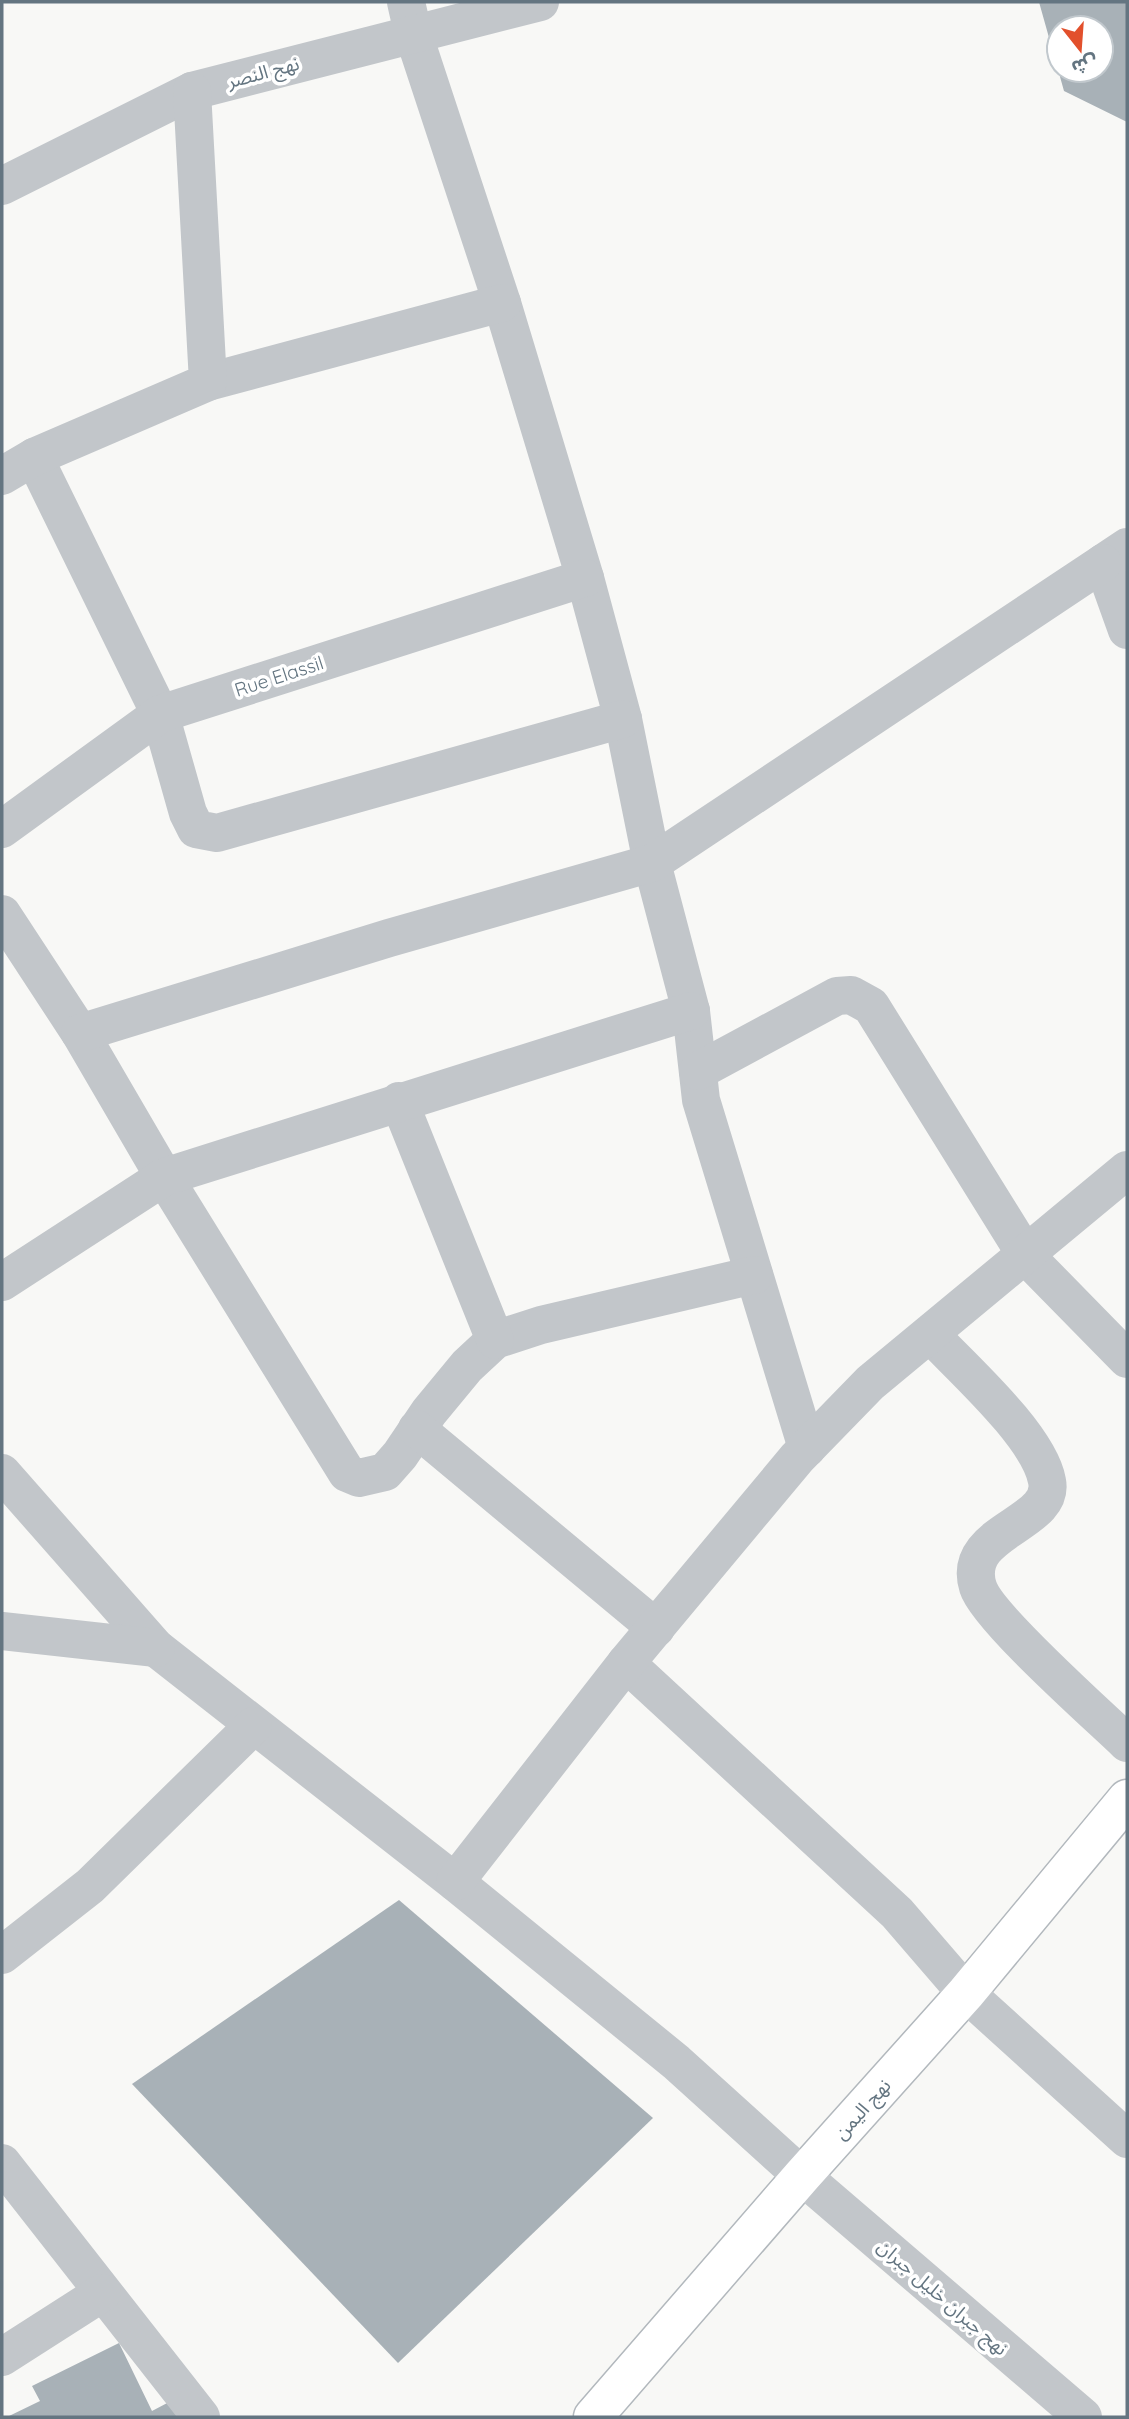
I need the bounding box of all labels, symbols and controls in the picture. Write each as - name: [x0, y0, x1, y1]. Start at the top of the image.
- north arrow: [1045, 14, 1115, 84]
- text: ش: [1069, 50, 1101, 81]
- street label: نهج النصر: [223, 51, 303, 96]
- street label: Rue Elassil: [231, 650, 327, 702]
- street label: نهج اليمن: [828, 2074, 898, 2146]
- street label: نهج جبران خليل جبران: [871, 2234, 1013, 2362]

